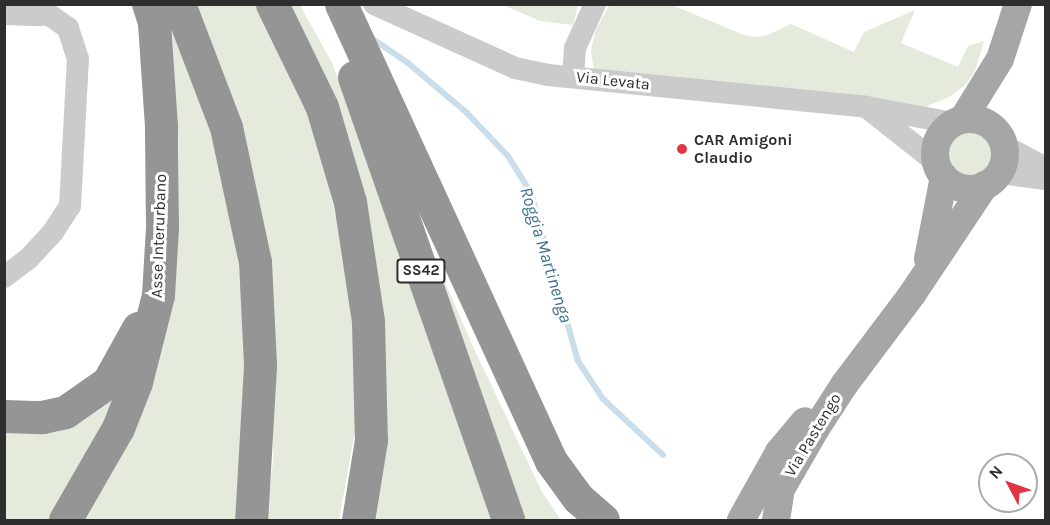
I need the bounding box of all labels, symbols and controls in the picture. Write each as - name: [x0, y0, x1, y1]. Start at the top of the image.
- street label: Via Levata: [575, 68, 651, 94]
- place label: CAR Amigoni Claudio: [694, 130, 793, 168]
- marker: CAR Amigoni Claudio: [675, 142, 689, 156]
- street label: Asse Interurbano: [147, 174, 171, 298]
- water label: Roggia Martinenga: [515, 185, 577, 325]
- road number: SS42: [396, 259, 446, 283]
- street label: Via Pastengo: [781, 390, 845, 480]
- north arrow: [978, 453, 1038, 513]
- text: N: [985, 462, 1006, 483]

